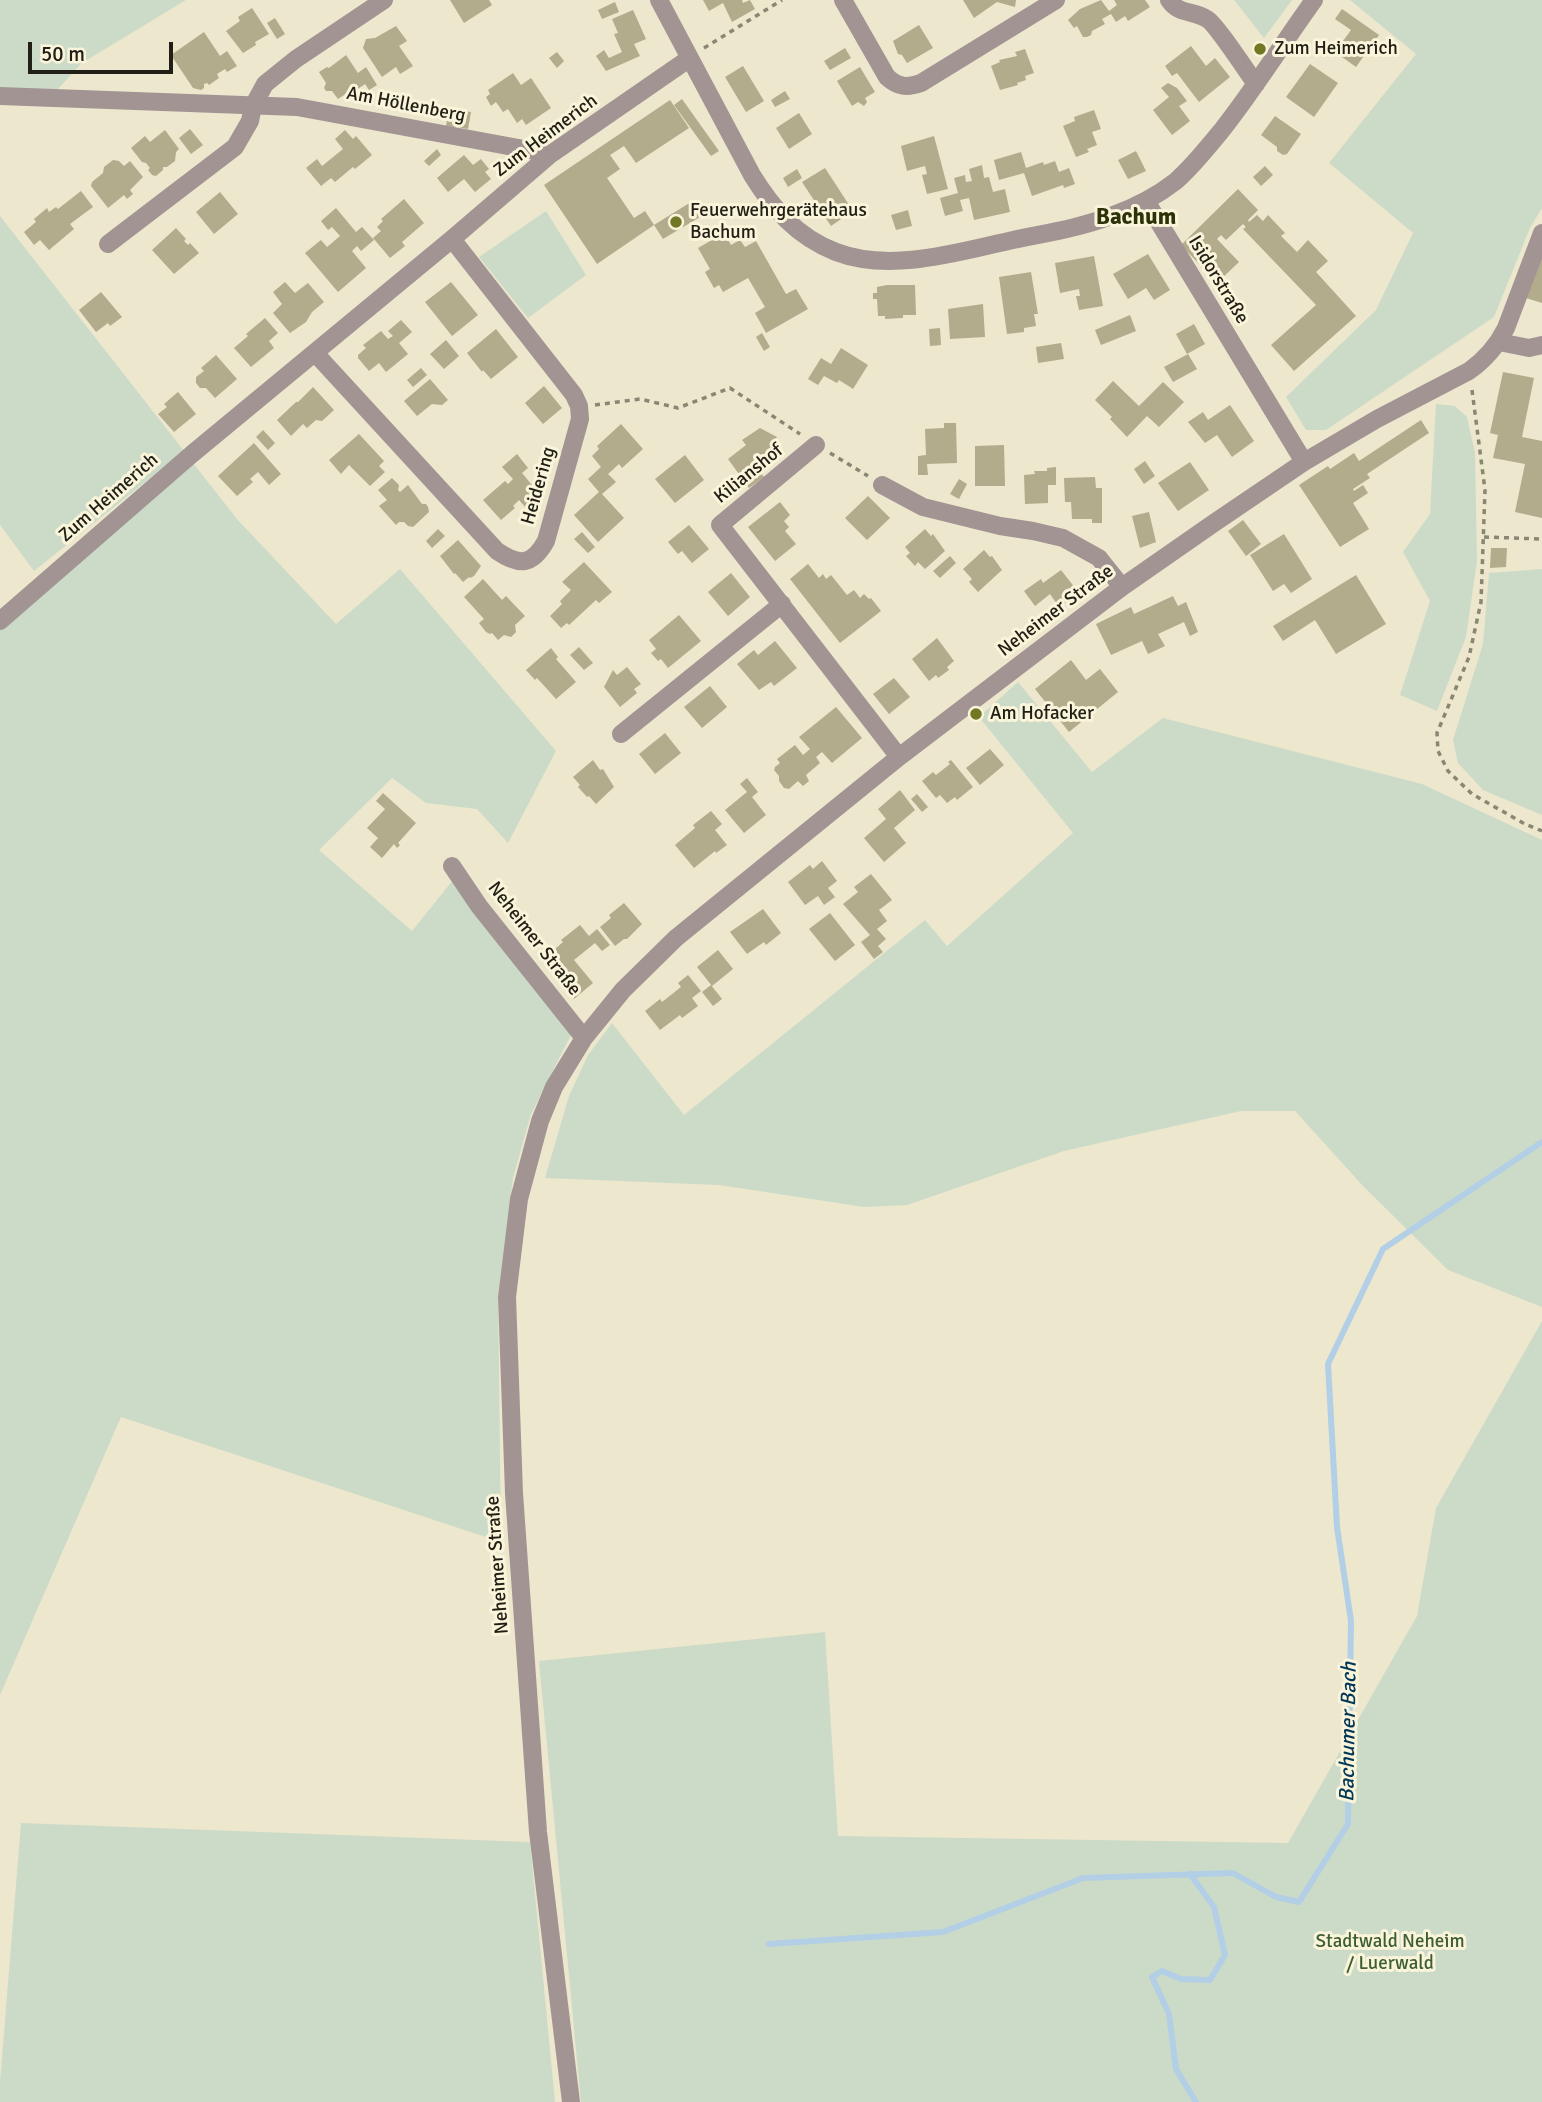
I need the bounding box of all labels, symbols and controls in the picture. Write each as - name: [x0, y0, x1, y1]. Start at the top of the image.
- scale bar: [32, 28, 177, 72]
- place label: Zum Heimerich: [1274, 38, 1398, 60]
- text: 50 m: [41, 41, 85, 67]
- marker: Zum Heimerich: [1252, 41, 1268, 57]
- street label: Am Höllenberg: [345, 82, 467, 128]
- street label: Zum Heimerich: [490, 90, 602, 182]
- place label: Feuerwehrgerätehaus Bachum: [690, 200, 867, 244]
- district label: Bachum: [1096, 204, 1176, 232]
- marker: Feuerwehrgerätehaus Bachum: [668, 214, 684, 230]
- street label: Isidorstraße: [1183, 232, 1253, 328]
- street label: Kilianshof: [710, 439, 788, 509]
- street label: Heidering: [517, 444, 561, 528]
- street label: Zum Heimerich: [55, 449, 163, 547]
- street label: Neheimer Straße: [994, 560, 1118, 662]
- place label: Am Hofacker: [990, 703, 1094, 725]
- marker: Am Hofacker: [968, 706, 984, 722]
- street label: Neheimer Straße: [482, 877, 586, 1001]
- street label: Neheimer Straße: [482, 1495, 514, 1635]
- water label: Bachumer Bach: [1335, 1662, 1363, 1802]
- park label: Stadtwald Neheim / Luerwald: [1315, 1931, 1465, 1975]

